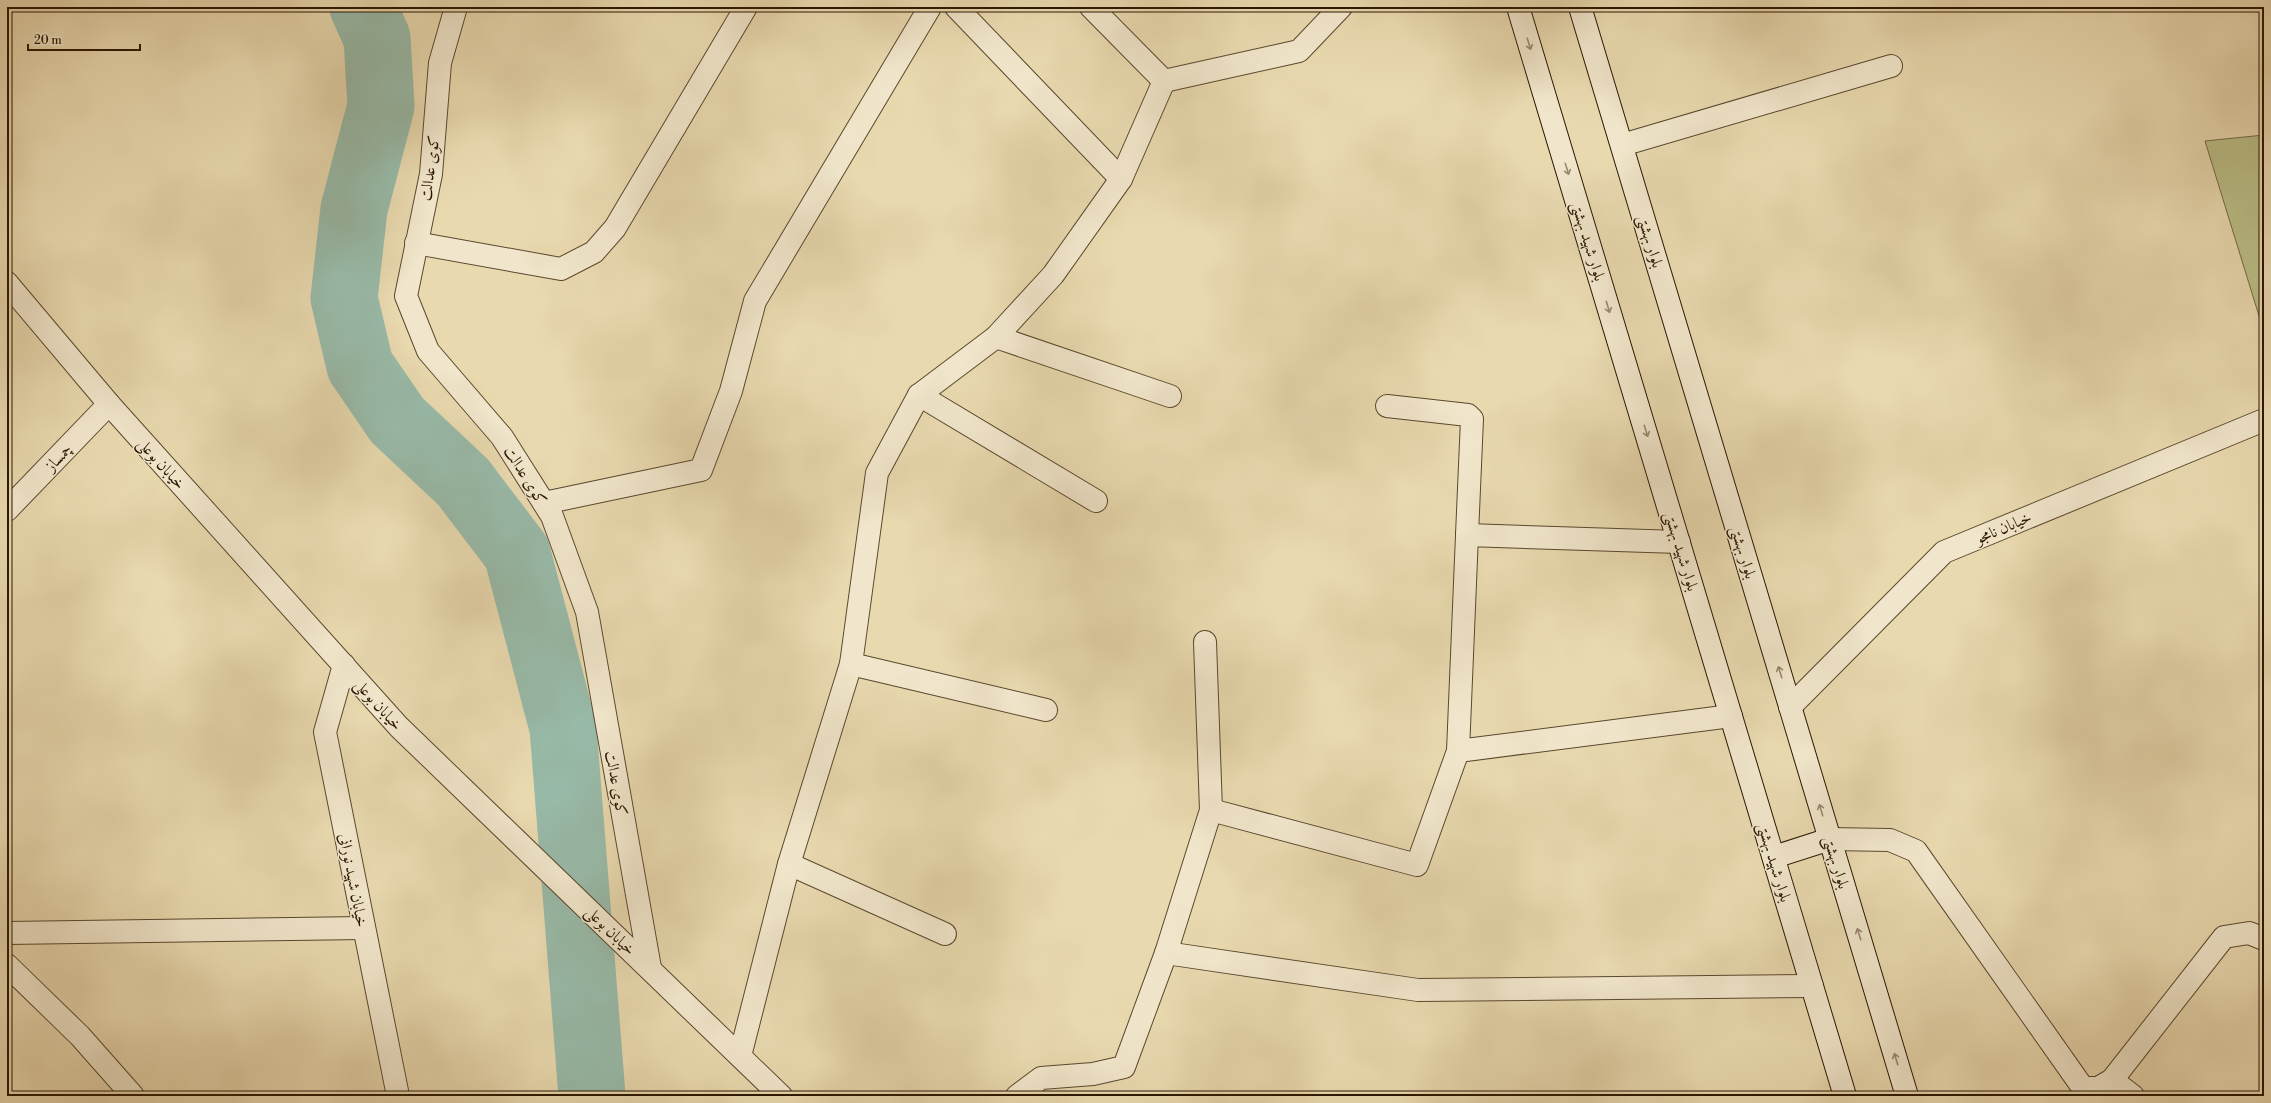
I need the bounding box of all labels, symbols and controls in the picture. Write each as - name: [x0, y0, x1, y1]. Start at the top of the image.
- scale bar: [28, 26, 140, 52]
- text: 20 m: [34, 33, 62, 48]
- one-way arrow: [1526, 38, 1533, 51]
- street label: کوی عدالت: [416, 134, 444, 202]
- one-way arrow: [1564, 162, 1571, 175]
- street label: بلوار شهید بهشتی: [1566, 199, 1610, 284]
- street label: بلوار بهشتی: [1632, 212, 1668, 271]
- one-way arrow: [1605, 300, 1612, 313]
- one-way arrow: [1643, 425, 1650, 438]
- street label: خیابان بوعلی: [132, 434, 190, 494]
- street label: چمساز: [39, 440, 77, 477]
- street label: کوی عدالت: [499, 442, 551, 509]
- street label: خیابان نامجو: [1970, 507, 2035, 549]
- street label: بلوار شهید بهشتی: [1659, 509, 1703, 594]
- street label: بلوار بهشتی: [1725, 523, 1761, 582]
- one-way arrow: [1776, 665, 1783, 678]
- street label: خیابان بوعلی: [349, 675, 407, 735]
- street label: کوی عدالت: [600, 749, 632, 817]
- one-way arrow: [1817, 803, 1824, 816]
- street label: بلوار شهید بهشتی: [1752, 820, 1796, 905]
- street label: خیابان شهید نورانی: [334, 832, 372, 929]
- street label: بلوار بهشتی: [1818, 833, 1854, 892]
- street label: خیابان بوعلی: [580, 902, 640, 960]
- one-way arrow: [1855, 928, 1862, 941]
- one-way arrow: [1892, 1052, 1899, 1065]

